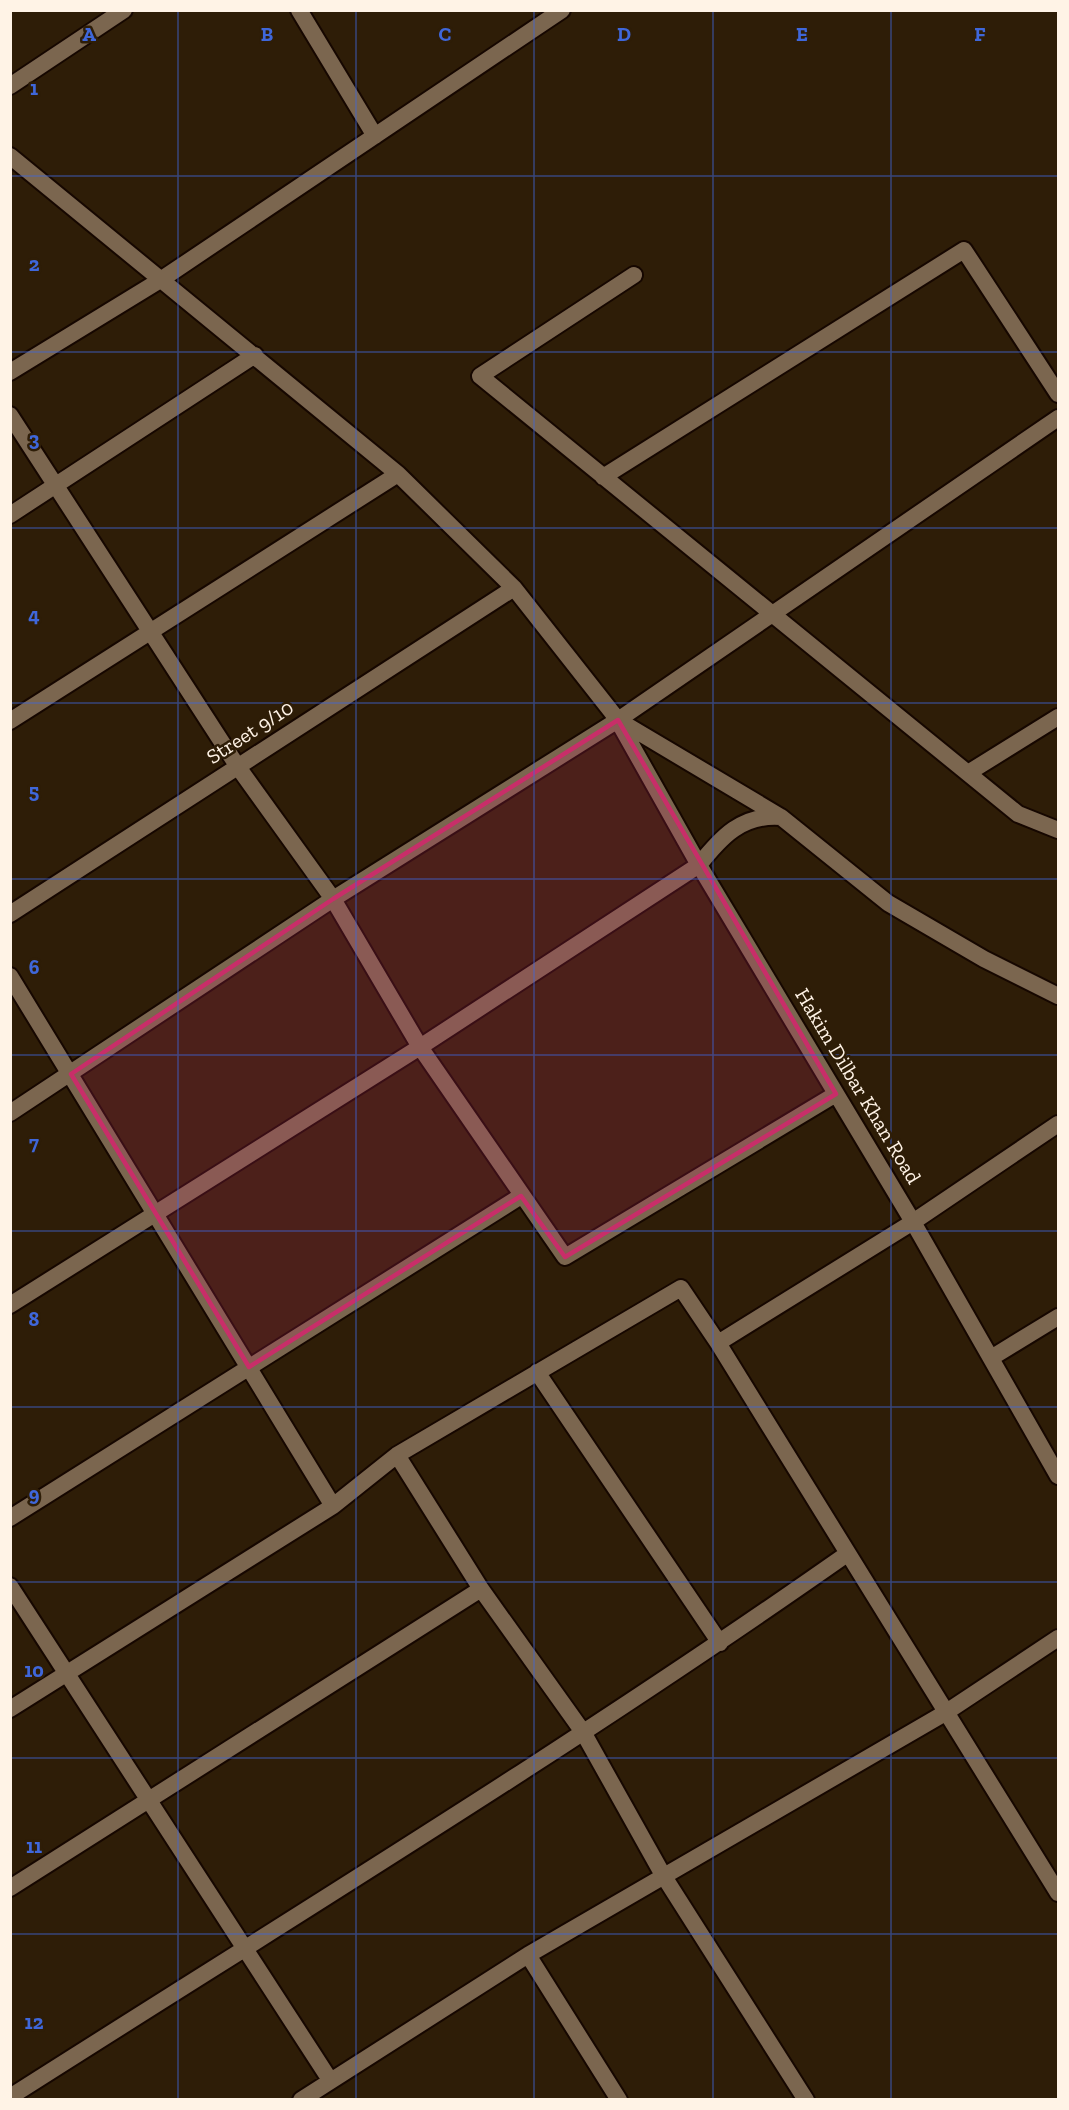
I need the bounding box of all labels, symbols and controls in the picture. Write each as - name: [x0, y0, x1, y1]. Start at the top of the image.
- text: A: [82, 22, 96, 46]
- text: B: [261, 22, 273, 46]
- text: C: [439, 22, 452, 46]
- text: D: [617, 22, 631, 46]
- text: E: [796, 22, 808, 46]
- text: F: [974, 22, 986, 46]
- text: 1: [30, 76, 38, 100]
- text: 2: [29, 252, 40, 276]
- text: 3: [29, 427, 40, 451]
- text: 4: [28, 603, 40, 627]
- street label: Street 9/10: [202, 694, 298, 769]
- text: 5: [29, 779, 39, 803]
- text: 6: [29, 955, 40, 979]
- street label: Hakim Dilbar Khan Road: [790, 983, 927, 1188]
- text: 7: [29, 1131, 39, 1155]
- text: 8: [29, 1307, 40, 1331]
- text: 9: [29, 1482, 40, 1506]
- text: 10: [24, 1658, 44, 1682]
- text: 11: [26, 1834, 42, 1858]
- text: 12: [25, 2010, 44, 2034]

